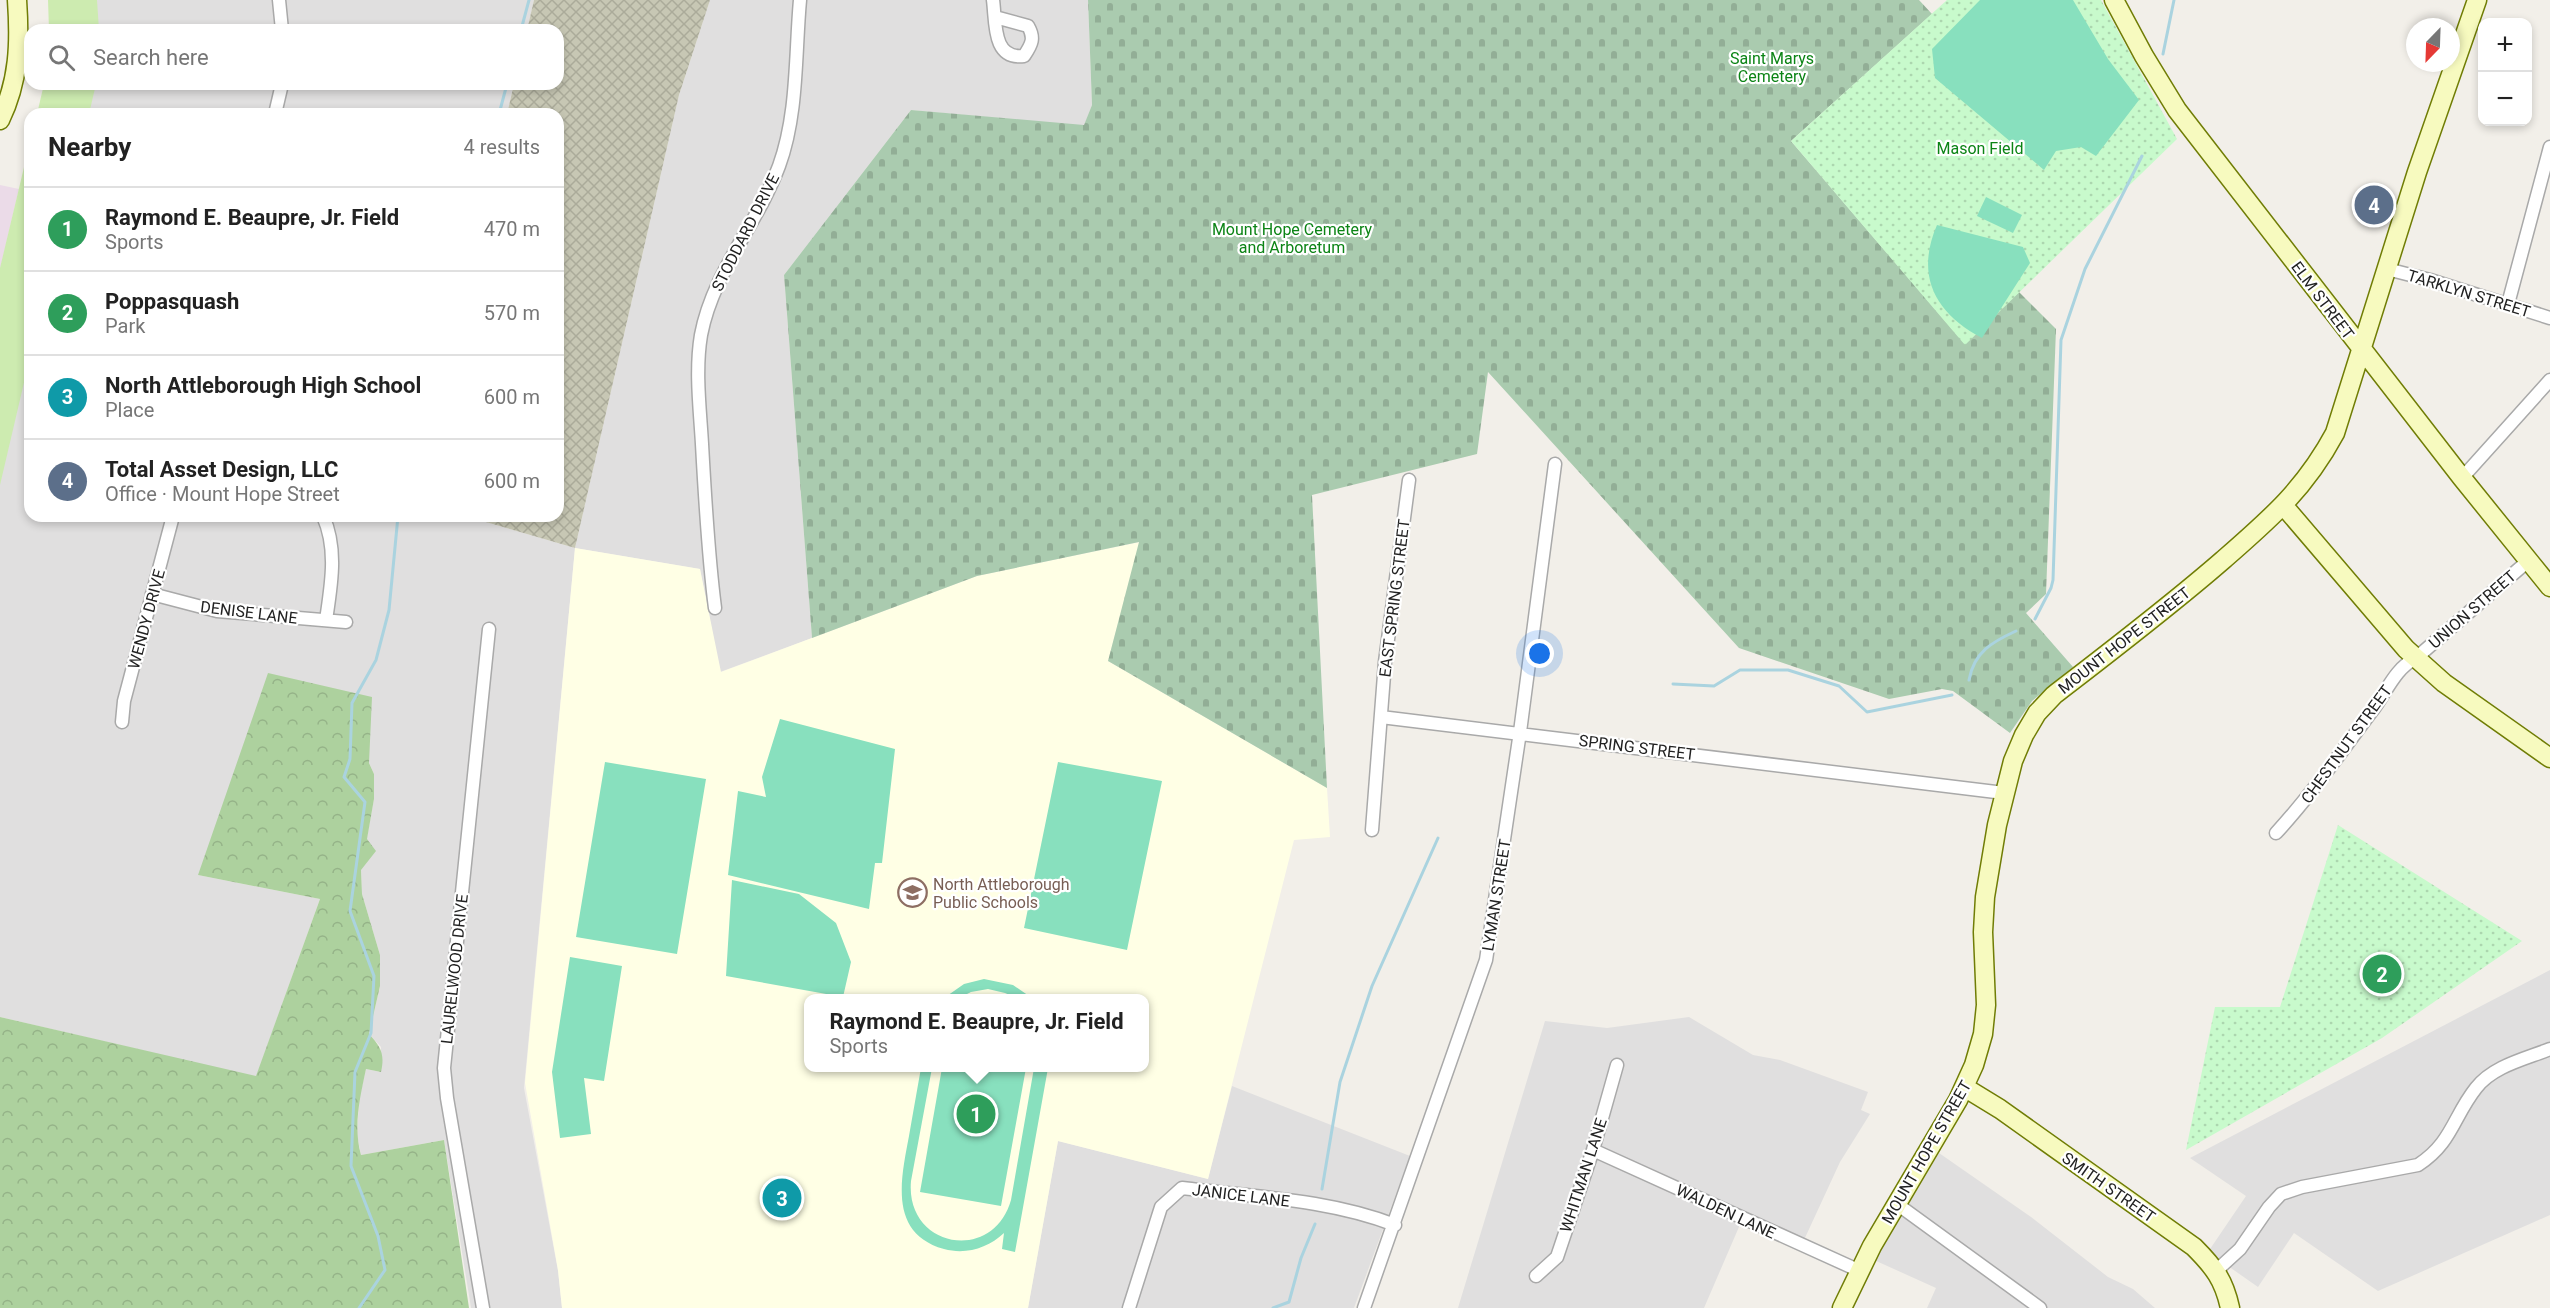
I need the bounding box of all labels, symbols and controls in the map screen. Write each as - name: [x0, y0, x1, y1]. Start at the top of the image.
- north arrow: [2406, 18, 2460, 72]
- map controls: [2478, 18, 2532, 126]
- button: +: [2478, 18, 2532, 72]
- search box: [24, 24, 564, 90]
- icon: search: [45, 41, 78, 74]
- text: Search here: [93, 45, 209, 70]
- park label: Saint Marys Cemetery: [1730, 49, 1814, 86]
- button: −: [2478, 72, 2532, 126]
- text: Nearby: [48, 132, 131, 162]
- text: 4 results: [464, 135, 540, 159]
- park label: Mason Field: [1937, 139, 2024, 158]
- street label: STODDARD DRIVE: [708, 170, 783, 294]
- pin: 4: [2354, 182, 2394, 228]
- text: Raymond E. Beaupre, Jr. Field: [105, 205, 399, 230]
- text: 1: [62, 217, 73, 241]
- text: 470 m: [484, 217, 540, 241]
- park label: Mount Hope Cemetery and Arboretum: [1212, 220, 1373, 257]
- text: Sports: [105, 230, 164, 254]
- street label: ELM STREET: [2287, 258, 2358, 343]
- street label: TARKLYN STREET: [2405, 266, 2533, 321]
- text: Poppasquash: [105, 289, 239, 314]
- text: 2: [62, 301, 73, 325]
- text: 570 m: [484, 301, 540, 325]
- text: Park: [105, 314, 145, 338]
- text: North Attleborough High School: [105, 373, 421, 398]
- text: 3: [62, 385, 73, 409]
- text: 600 m: [484, 385, 540, 409]
- text: Place: [105, 398, 154, 422]
- text: Total Asset Design, LLC: [105, 457, 338, 482]
- text: 4: [62, 469, 73, 493]
- text: 600 m: [484, 469, 540, 493]
- text: Office · Mount Hope Street: [105, 482, 340, 506]
- street label: EAST SPRING STREET: [1375, 517, 1414, 678]
- street label: UNION STREET: [2425, 566, 2520, 652]
- street label: WENDY DRIVE: [124, 567, 169, 671]
- street label: MOUNT HOPE STREET: [2055, 583, 2194, 698]
- street label: DENISE LANE: [199, 597, 299, 628]
- your location: [1525, 639, 1554, 668]
- street label: CHESTNUT STREET: [2297, 681, 2396, 807]
- street label: SPRING STREET: [1578, 731, 1697, 764]
- street label: LYMAN STREET: [1478, 837, 1515, 952]
- place label: North Attleborough Public Schools: [933, 875, 1070, 912]
- school or university icon: North Attleborough Public Schools: [896, 877, 928, 909]
- street label: LAURELWOOD DRIVE: [437, 893, 472, 1045]
- pin: 2: [2362, 952, 2402, 996]
- popup: [804, 994, 1149, 1072]
- text: Raymond E. Beaupre, Jr. Field: [829, 1009, 1124, 1034]
- text: Sports: [829, 1034, 888, 1058]
- street label: MOUNT HOPE STREET: [1878, 1077, 1975, 1227]
- pin: 1: [956, 1092, 996, 1136]
- street label: WHITMAN LANE: [1556, 1116, 1611, 1235]
- street label: SMITH STREET: [2058, 1148, 2159, 1227]
- pin: 3: [762, 1176, 802, 1220]
- street label: JANICE LANE: [1191, 1180, 1291, 1211]
- street label: WALDEN LANE: [1673, 1180, 1779, 1243]

